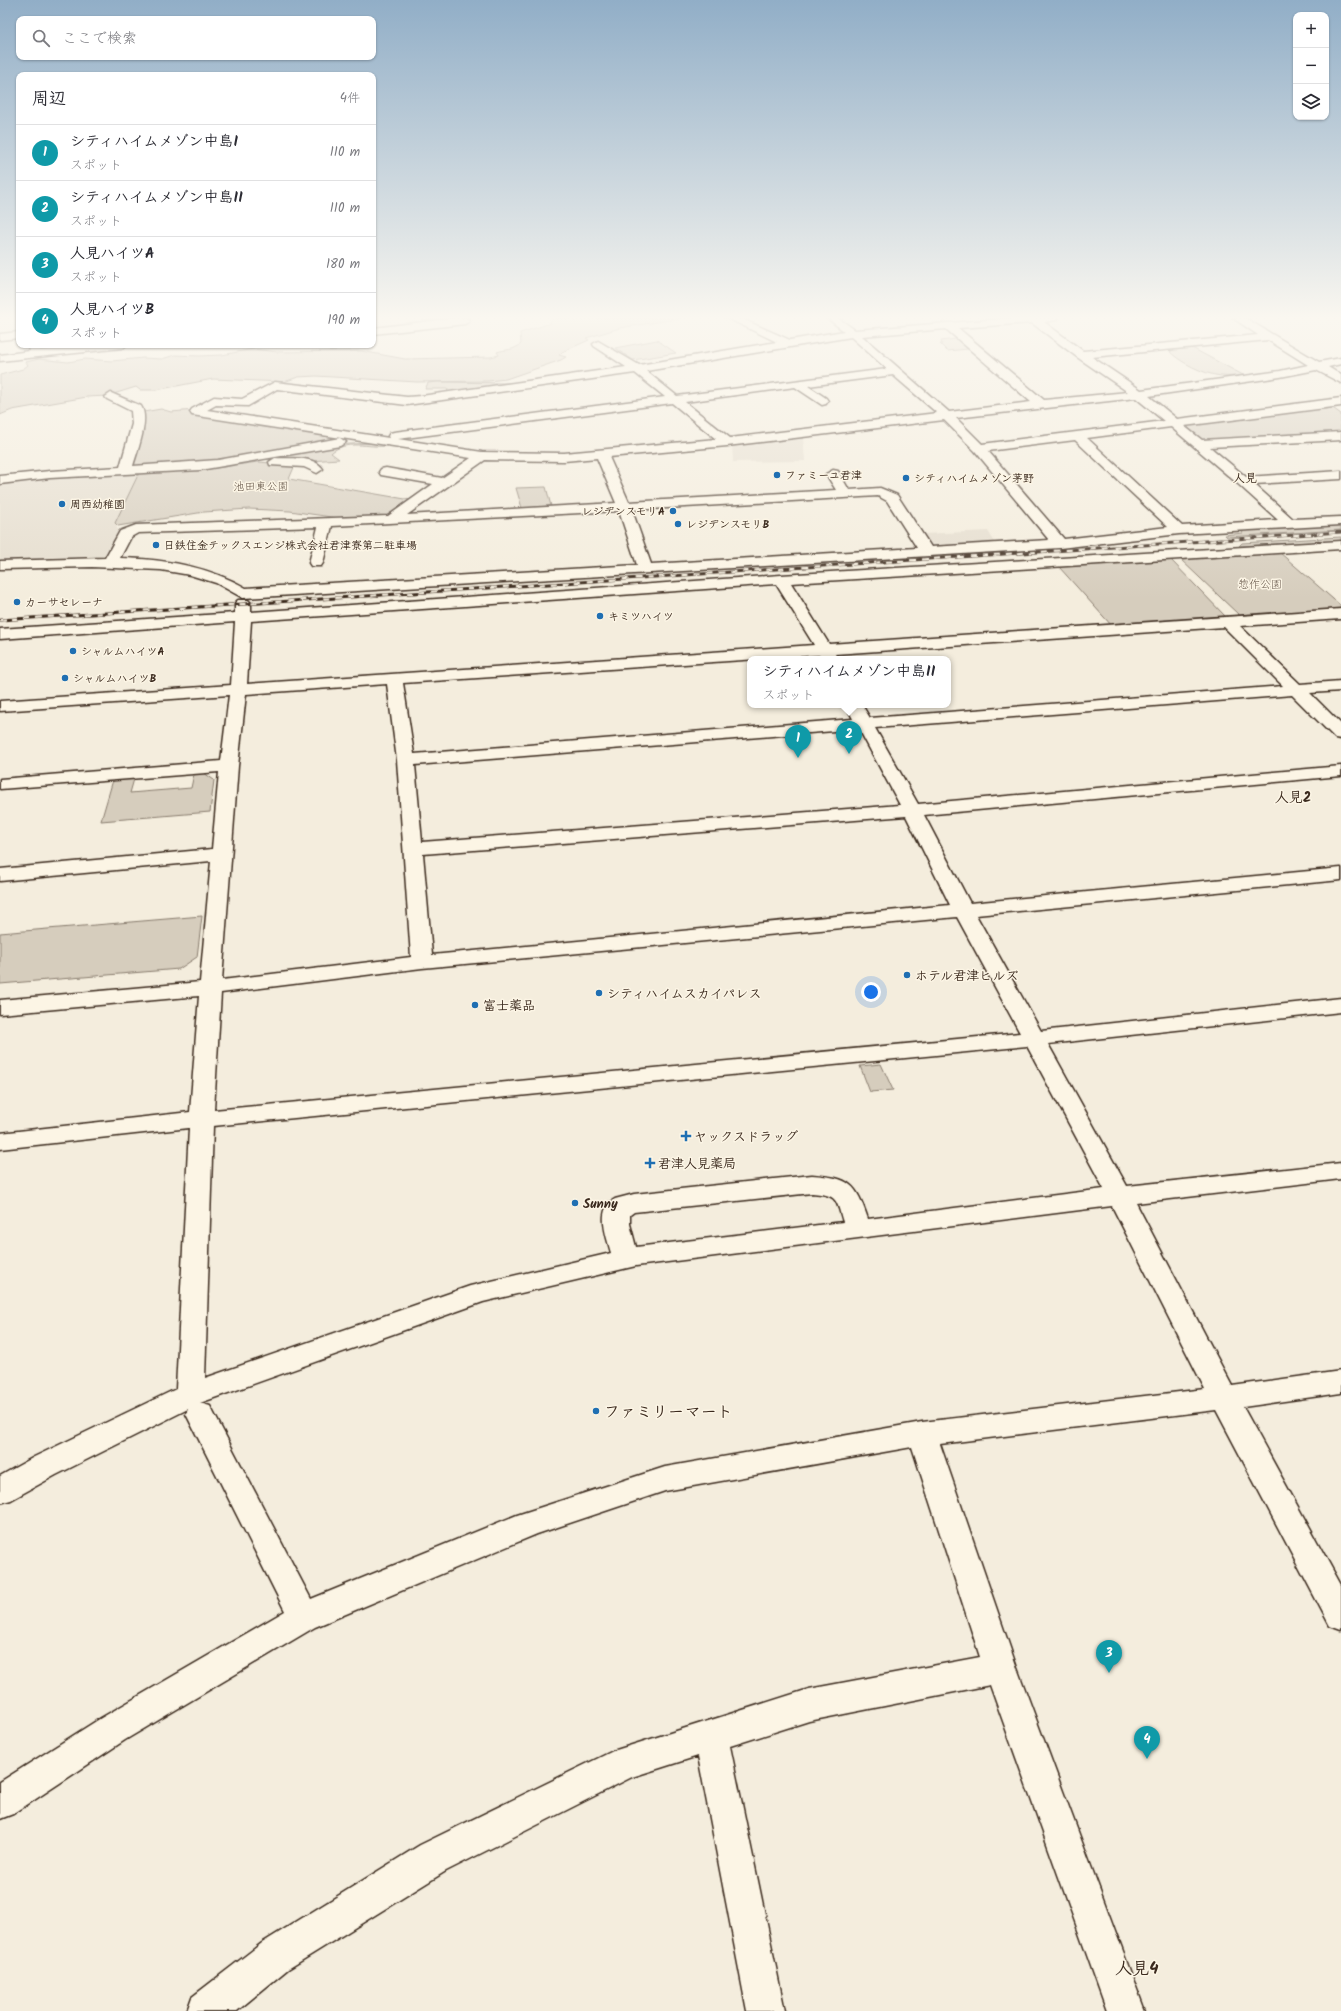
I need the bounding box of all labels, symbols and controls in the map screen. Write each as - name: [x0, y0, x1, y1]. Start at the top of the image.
- map controls: [1293, 12, 1329, 120]
- button: +: [1293, 12, 1329, 48]
- search box: [16, 16, 376, 60]
- icon: search: [30, 27, 52, 49]
- text: ここで検索: [62, 27, 137, 51]
- button: −: [1293, 48, 1329, 84]
- button: layers: [1293, 84, 1329, 120]
- text: 周辺: [32, 86, 66, 113]
- text: 4件: [340, 88, 360, 109]
- text: シティハイムメゾン中島I: [70, 130, 238, 154]
- text: 1: [43, 142, 47, 163]
- text: 110 m: [330, 142, 360, 163]
- text: スポット: [70, 155, 122, 176]
- text: シティハイムメゾン中島II: [70, 186, 243, 210]
- text: 2: [41, 198, 49, 219]
- text: 110 m: [330, 198, 360, 219]
- text: スポット: [70, 211, 122, 232]
- text: 人見ハイツA: [70, 242, 154, 266]
- text: 3: [41, 254, 49, 275]
- text: 180 m: [326, 254, 360, 275]
- text: スポット: [70, 267, 122, 288]
- text: 人見ハイツB: [70, 298, 154, 322]
- text: 4: [41, 310, 49, 331]
- text: 190 m: [328, 310, 360, 331]
- text: スポット: [70, 323, 122, 344]
- place label: ファミーユ君津: [785, 467, 862, 485]
- district label: 人見: [1233, 469, 1257, 488]
- marker: ファミーユ君津: [772, 470, 782, 480]
- place label: シティハイムメゾン茅野: [914, 470, 1034, 488]
- marker: シティハイムメゾン茅野: [901, 473, 911, 483]
- park label: 池田東公園: [234, 478, 289, 496]
- place label: 周西幼稚園: [70, 496, 125, 514]
- marker: 周西幼稚園: [57, 499, 67, 509]
- place label: レジデンスモリA: [582, 503, 665, 521]
- marker: レジデンスモリA: [668, 506, 678, 516]
- place label: レジデンスモリB: [686, 516, 770, 534]
- marker: レジデンスモリB: [673, 519, 683, 529]
- place label: 日鉄住金テックスエンジ株式会社君津寮第二駐車場: [164, 537, 417, 555]
- marker: 日鉄住金テックスエンジ株式会社君津寮第二駐車場: [151, 540, 161, 550]
- park label: 惣作公園: [1238, 576, 1282, 594]
- place label: カーサセレーナ: [25, 594, 103, 612]
- marker: カーサセレーナ: [12, 597, 22, 607]
- place label: キミツハイツ: [608, 608, 674, 626]
- marker: キミツハイツ: [595, 611, 605, 621]
- place label: シャルムハイツA: [81, 643, 165, 661]
- marker: シャルムハイツA: [68, 646, 78, 656]
- popup: [747, 656, 951, 708]
- text: シティハイムメゾン中島II: [763, 660, 935, 684]
- place label: シャルムハイツB: [73, 670, 157, 688]
- marker: シャルムハイツB: [60, 673, 70, 683]
- text: スポット: [763, 685, 815, 706]
- pin: 2: [836, 721, 862, 754]
- pin: 1: [785, 725, 811, 758]
- district label: 人見2: [1275, 787, 1311, 809]
- place label: ホテル君津ヒルズ: [915, 966, 1018, 987]
- marker: ホテル君津ヒルズ: [902, 970, 912, 980]
- your location: [861, 982, 881, 1002]
- place label: シティハイムスカイパレス: [607, 984, 761, 1005]
- marker: シティハイムスカイパレス: [594, 988, 604, 998]
- place label: 富士薬品: [483, 996, 535, 1017]
- marker: 富士薬品: [470, 1000, 480, 1010]
- place label: ヤックスドラッグ: [694, 1127, 798, 1148]
- marker: ヤックスドラッグ: [681, 1131, 691, 1141]
- place label: 君津人見薬局: [658, 1154, 736, 1175]
- marker: 君津人見薬局: [645, 1158, 655, 1168]
- place label: Sunny: [583, 1194, 618, 1215]
- marker: Sunny: [570, 1198, 580, 1208]
- place label: ファミリーマート: [604, 1400, 733, 1425]
- marker: ファミリーマート: [591, 1406, 601, 1416]
- pin: 3: [1096, 1640, 1122, 1673]
- pin: 4: [1134, 1726, 1160, 1759]
- district label: 人見4: [1115, 1956, 1159, 1983]

